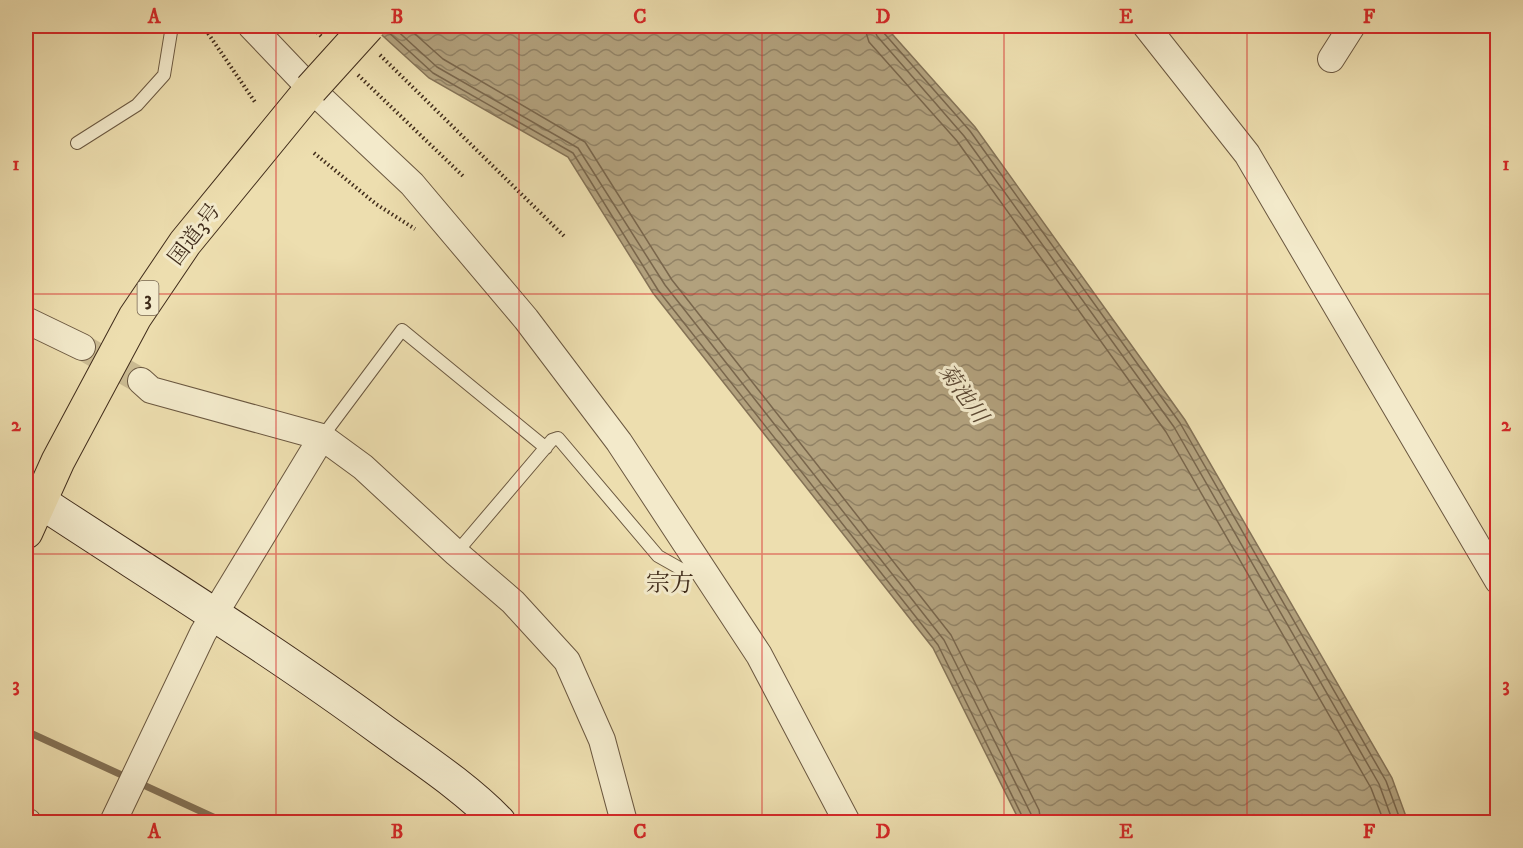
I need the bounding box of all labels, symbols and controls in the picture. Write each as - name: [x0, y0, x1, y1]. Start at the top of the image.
- text: A: [147, 5, 162, 30]
- text: B: [391, 5, 403, 30]
- text: C: [633, 5, 647, 30]
- text: D: [876, 5, 891, 30]
- text: E: [1119, 5, 1133, 30]
- text: F: [1363, 5, 1376, 30]
- text: 1: [12, 152, 20, 177]
- text: 1: [1502, 152, 1510, 177]
- street label: 国道3号: [163, 198, 226, 271]
- road number: 3: [138, 281, 158, 315]
- water label: 菊池川: [932, 359, 994, 430]
- text: 2: [11, 413, 22, 438]
- text: 2: [1501, 413, 1512, 438]
- district label: 宗方: [646, 569, 694, 599]
- text: 3: [12, 673, 20, 698]
- text: 3: [1502, 673, 1510, 698]
- text: A: [147, 820, 162, 845]
- text: B: [391, 820, 403, 845]
- text: C: [633, 820, 647, 845]
- text: D: [876, 820, 891, 845]
- text: E: [1119, 820, 1133, 845]
- text: F: [1363, 820, 1376, 845]

